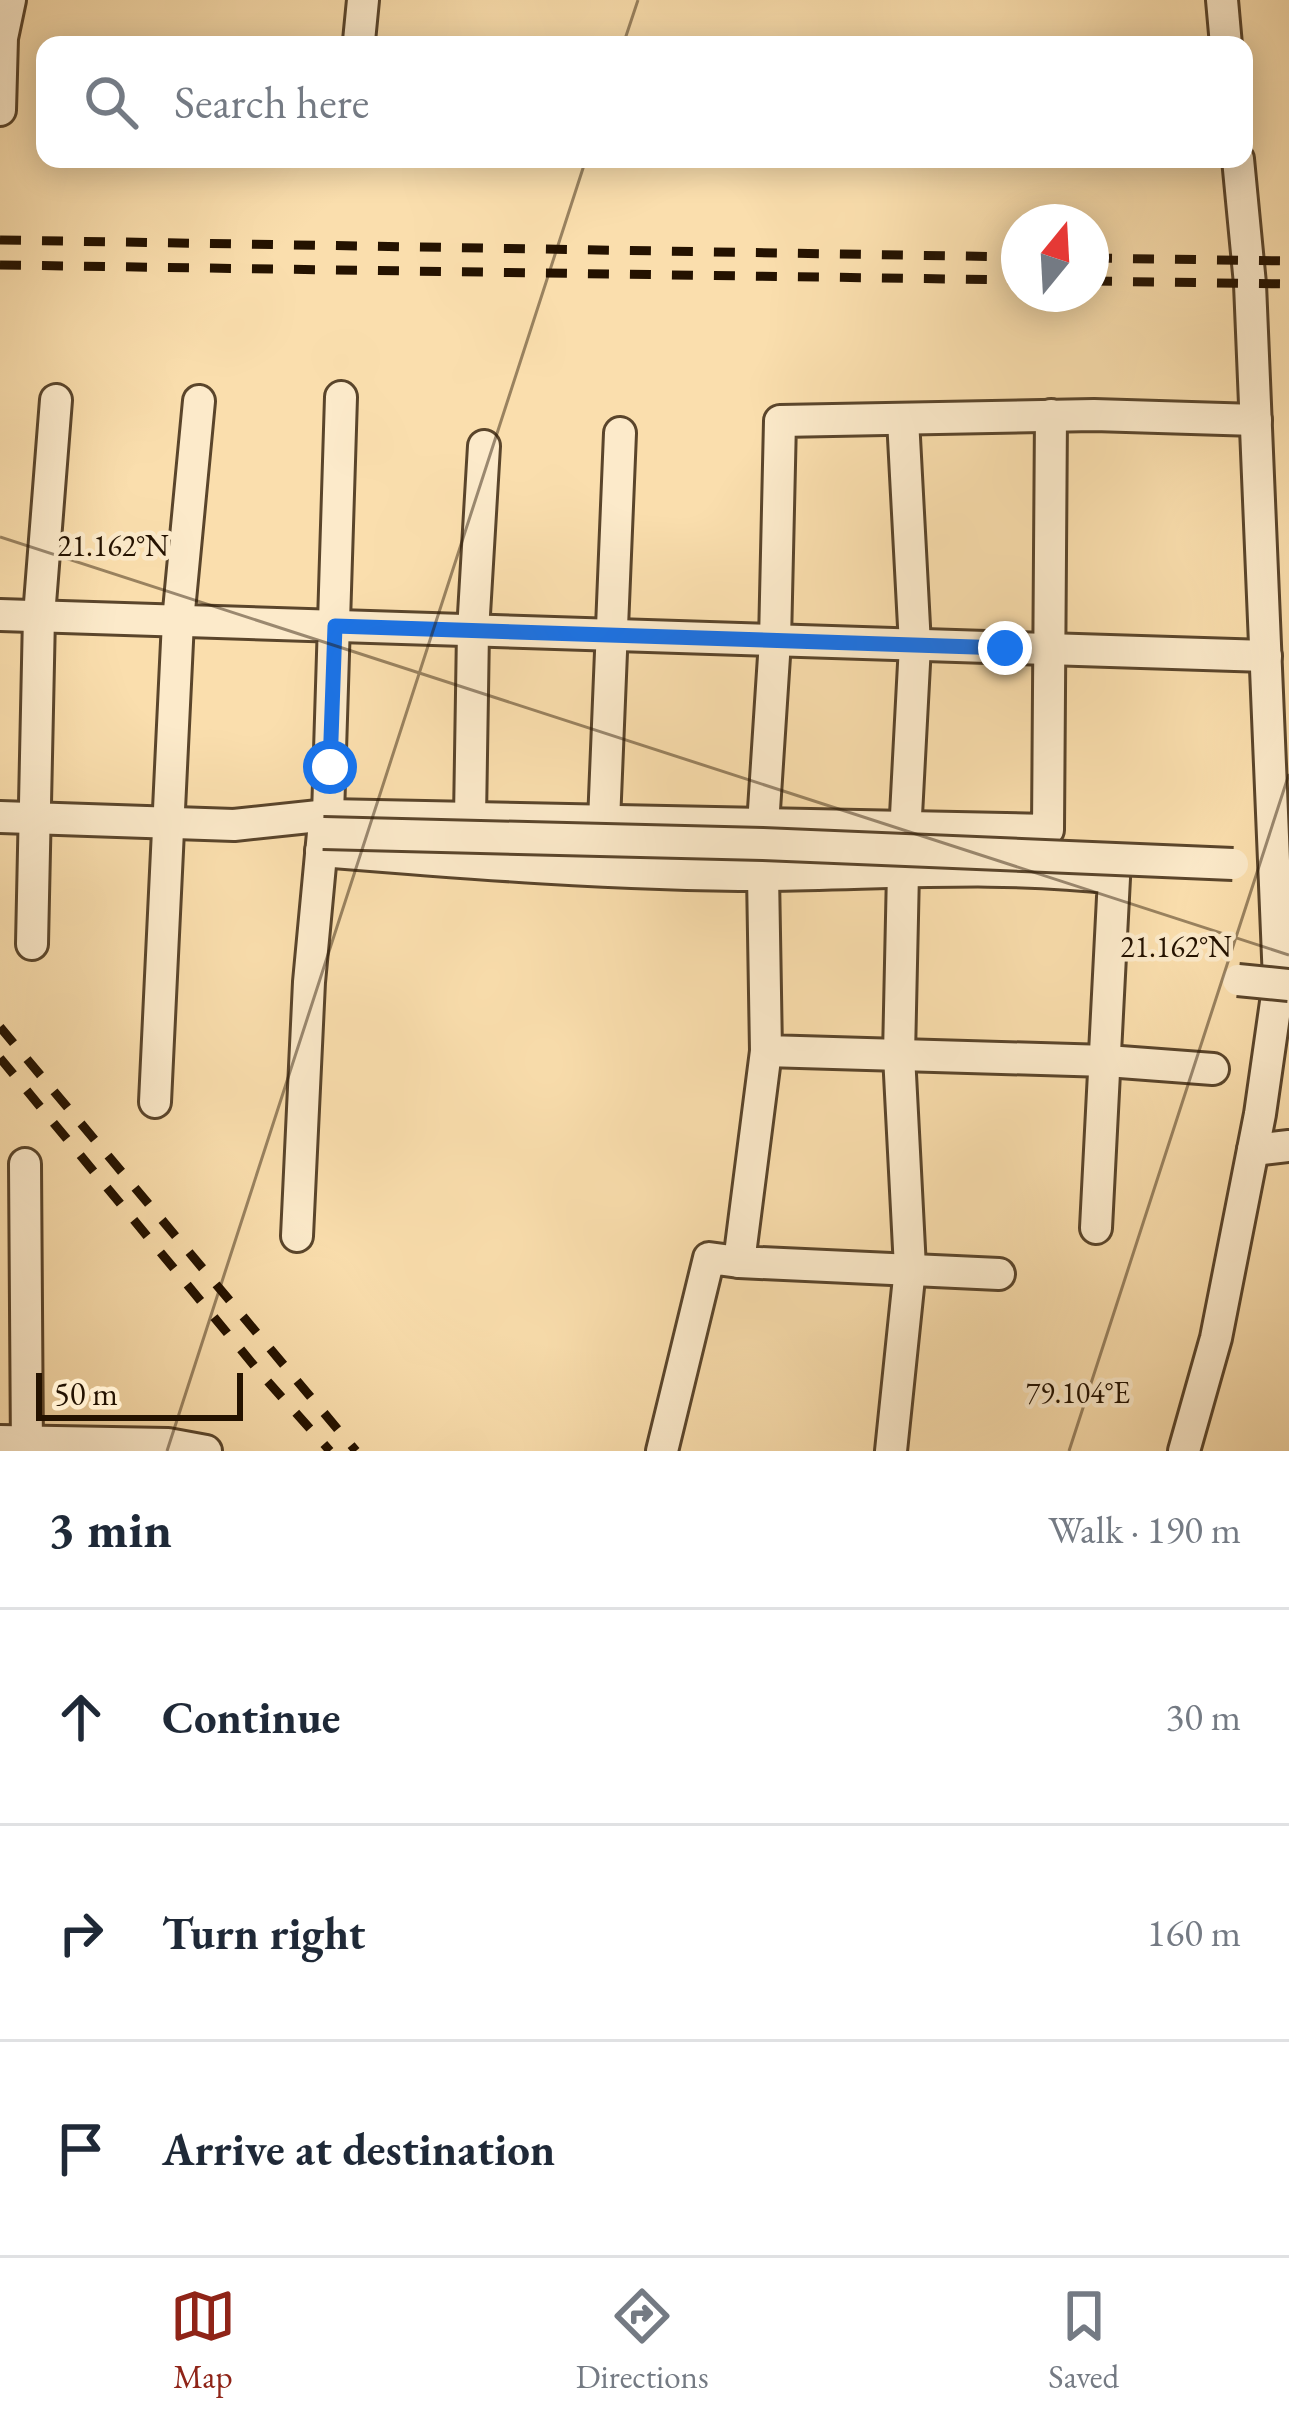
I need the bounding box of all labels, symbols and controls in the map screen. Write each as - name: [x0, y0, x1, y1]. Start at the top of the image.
- search box: [36, 36, 1253, 168]
- icon: search: [78, 69, 144, 135]
- text: Search here: [174, 73, 369, 131]
- north arrow: [1001, 204, 1109, 312]
- text: 21.162°N: [57, 526, 169, 565]
- route end: [978, 621, 1032, 675]
- route start: [303, 740, 357, 794]
- text: 21.162°N: [1120, 927, 1232, 966]
- scale bar: [36, 1367, 243, 1420]
- text: 50 m: [54, 1372, 118, 1415]
- text: 79.104°E: [1026, 1373, 1130, 1412]
- text: 3 min: [48, 1496, 172, 1562]
- text: Walk · 190 m: [1048, 1504, 1241, 1555]
- icon: ahead: [48, 1684, 114, 1750]
- text: Continue: [162, 1688, 340, 1746]
- text: 30 m: [1165, 1691, 1241, 1742]
- icon: right: [48, 1900, 114, 1966]
- text: Turn right: [162, 1904, 365, 1962]
- text: 160 m: [1147, 1907, 1241, 1958]
- icon: arrive: [48, 2116, 114, 2182]
- text: Arrive at destination: [162, 2120, 555, 2178]
- tab: Map: [170, 2283, 236, 2398]
- tab: Directions: [576, 2283, 709, 2398]
- tab: Saved: [1048, 2283, 1119, 2398]

